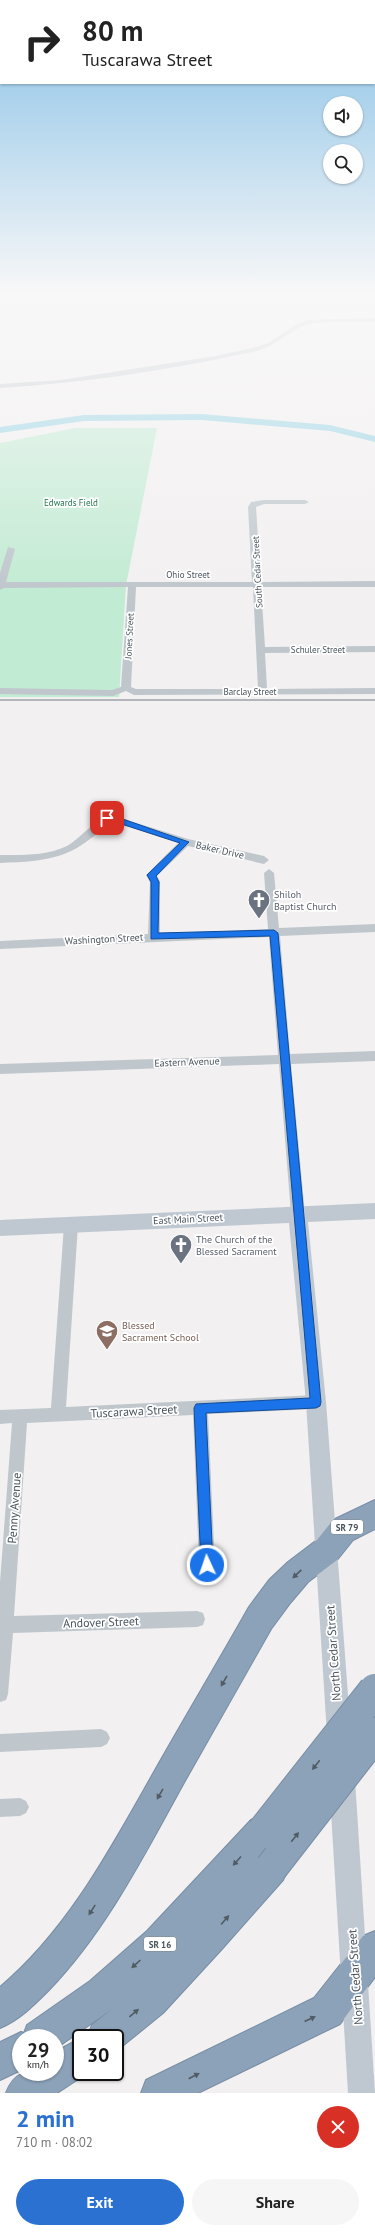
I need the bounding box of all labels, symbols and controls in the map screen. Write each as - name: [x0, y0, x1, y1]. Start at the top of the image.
- text: 80 m: [82, 12, 143, 49]
- icon: right: [16, 16, 68, 68]
- text: Tuscarawa Street: [82, 48, 212, 71]
- map controls: [323, 96, 363, 184]
- button: sound: [323, 96, 363, 136]
- button: search: [323, 144, 363, 184]
- park label: Edwards Field: [44, 497, 98, 508]
- street label: South Cedar Street: [250, 536, 264, 608]
- street label: Ohio Street: [166, 569, 210, 580]
- street label: Jones Street: [122, 613, 136, 660]
- street label: Schuler Street: [291, 644, 345, 655]
- street label: Barclay Street: [223, 686, 277, 697]
- pin: [90, 801, 124, 835]
- icon: arrive: [96, 807, 118, 829]
- street label: Baker Drive: [195, 838, 245, 862]
- church icon: Shiloh Baptist Church: [246, 887, 272, 920]
- place label: Shiloh Baptist Church: [274, 888, 337, 913]
- street label: Washington Street: [65, 930, 144, 948]
- street label: Eastern Avenue: [154, 1054, 220, 1070]
- street label: East Main Street: [153, 1211, 224, 1227]
- church icon: The Church of the Blessed Sacrament: [168, 1232, 194, 1265]
- place label: The Church of the Blessed Sacrament: [196, 1233, 277, 1258]
- school or university icon: Blessed Sacrament School: [94, 1318, 120, 1351]
- place label: Blessed Sacrament School: [122, 1319, 199, 1344]
- street label: Tuscarawa Street: [90, 1401, 178, 1421]
- street label: Penny Avenue: [4, 1472, 24, 1544]
- road number: SR 79: [331, 1520, 363, 1534]
- position arrow: [186, 1544, 228, 1586]
- one-way arrow: [291, 1570, 302, 1579]
- street label: North Cedar Street: [322, 1605, 344, 1701]
- street label: Andover Street: [63, 1613, 139, 1631]
- one-way arrow: [220, 1675, 227, 1687]
- one-way arrow: [312, 1759, 320, 1770]
- one-way arrow: [156, 1788, 163, 1800]
- one-way arrow: [291, 1831, 299, 1842]
- one-way arrow: [232, 1856, 241, 1866]
- one-way arrow: [88, 1904, 95, 1916]
- one-way arrow: [221, 1915, 230, 1925]
- street label: North Cedar Street: [344, 1929, 366, 2025]
- road number: SR 16: [144, 1937, 176, 1951]
- one-way arrow: [131, 1960, 142, 1969]
- one-way arrow: [129, 2008, 140, 2017]
- one-way arrow: [305, 2015, 317, 2021]
- speed limit sign: 30: [72, 2029, 124, 2081]
- text: 29: [27, 2037, 49, 2063]
- text: km/h: [27, 2058, 49, 2071]
- one-way arrow: [188, 2073, 200, 2079]
- text: 2 min: [16, 2103, 75, 2134]
- button: close: [317, 2106, 359, 2148]
- text: 710 m · 08:02: [16, 2134, 93, 2151]
- button: Exit: [16, 2179, 184, 2225]
- button: Share: [192, 2179, 359, 2225]

